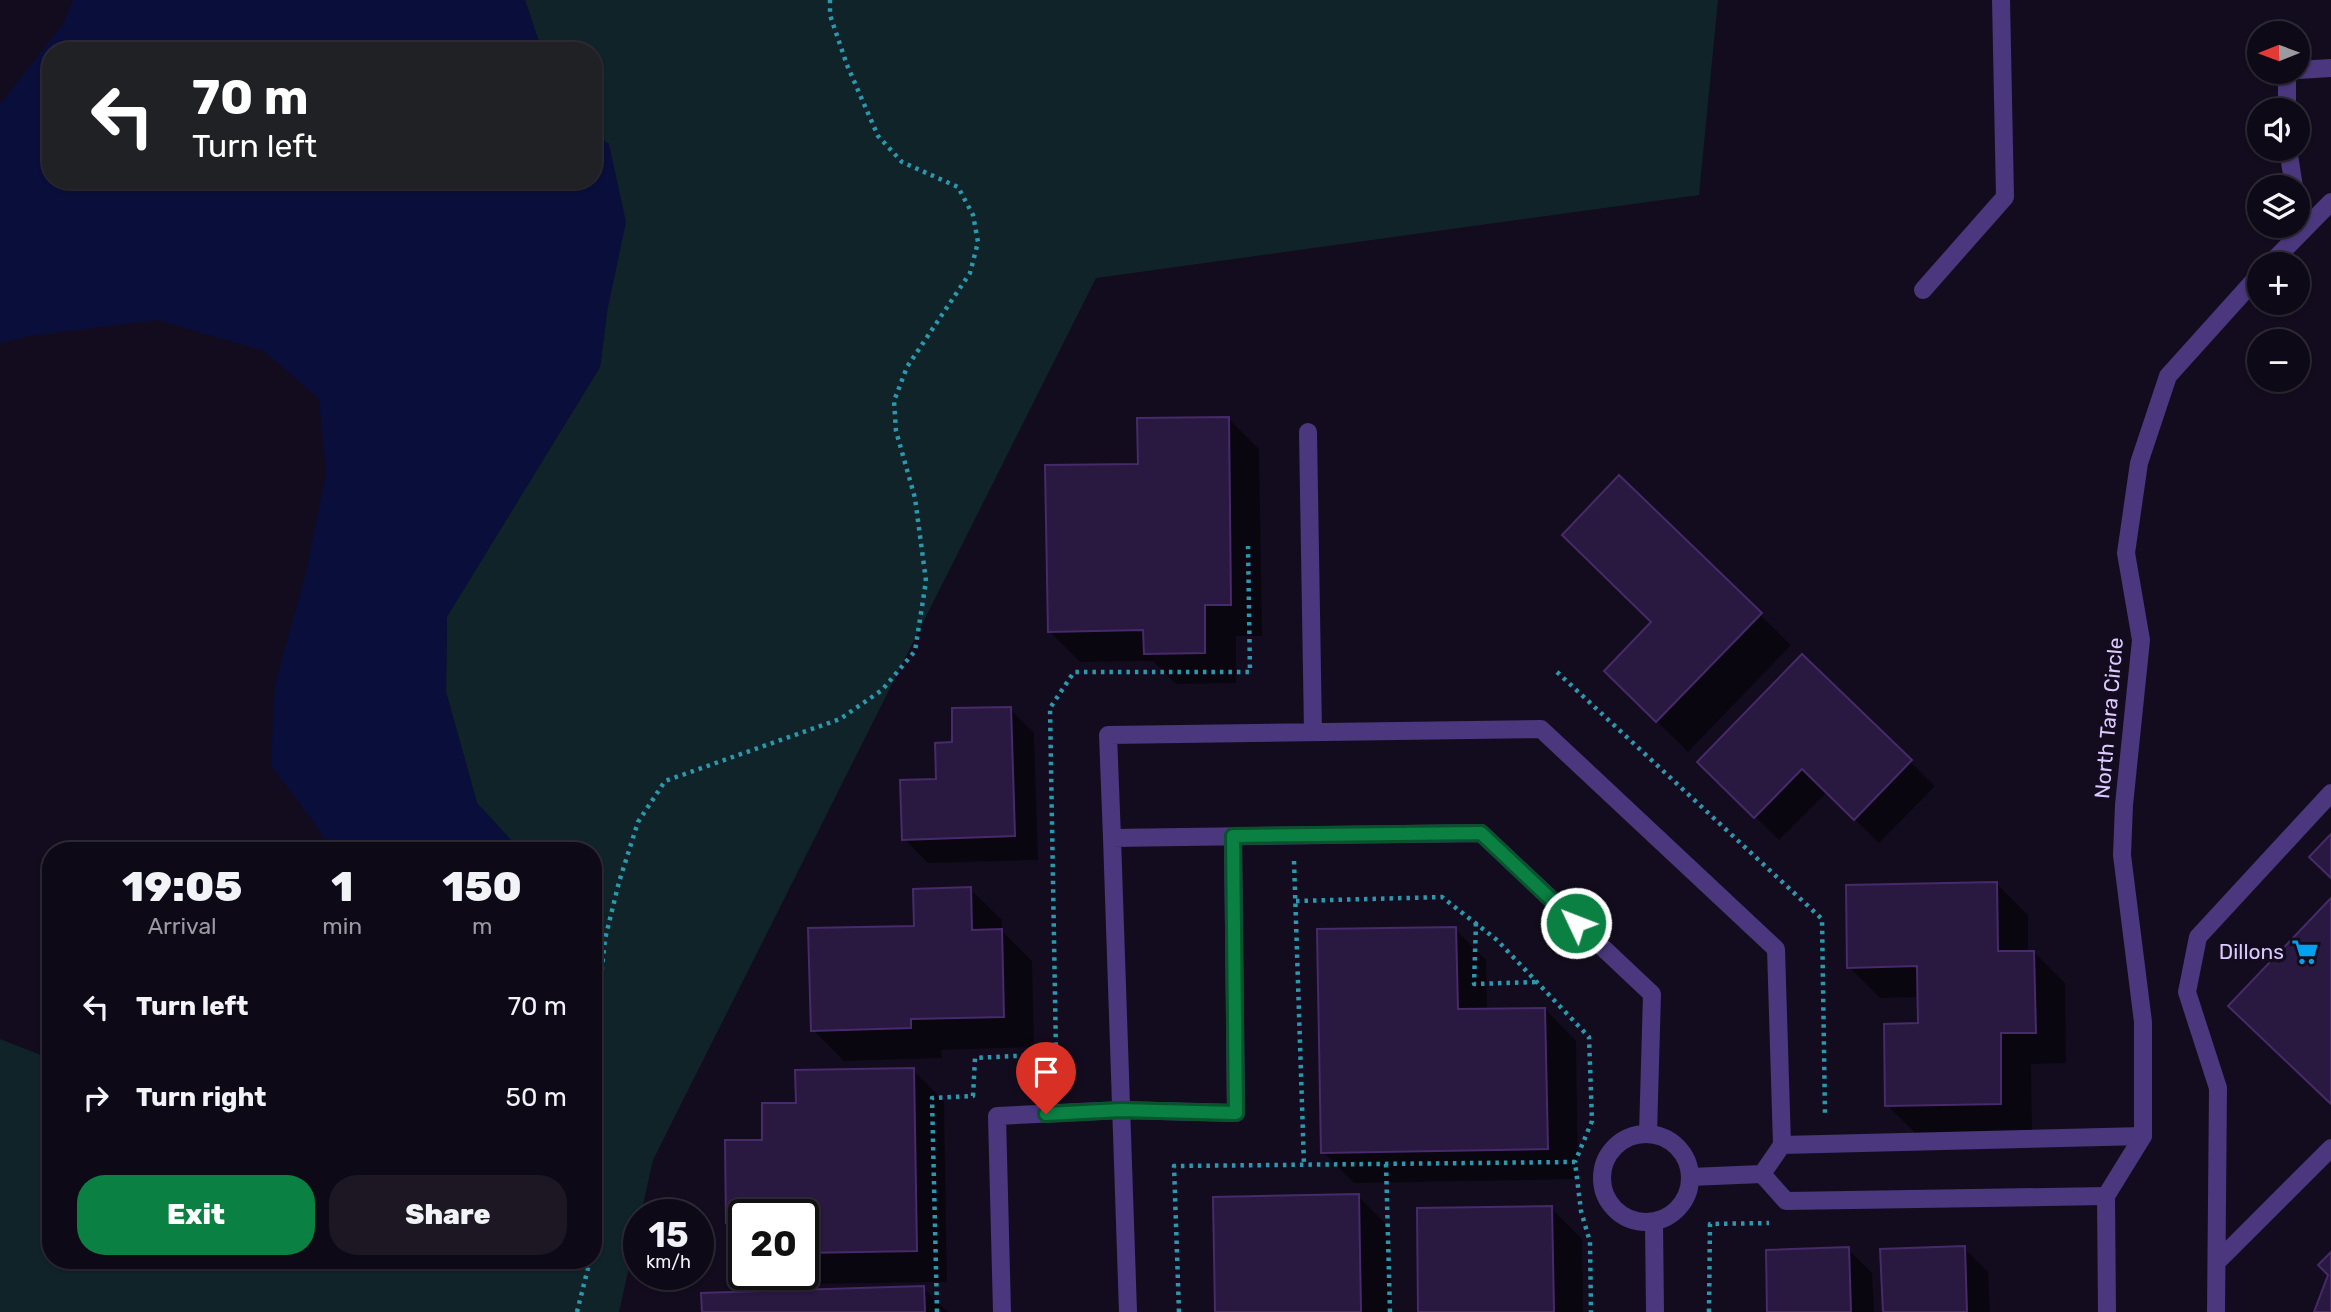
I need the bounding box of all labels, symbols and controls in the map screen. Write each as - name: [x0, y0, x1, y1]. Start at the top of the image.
- north arrow: [2247, 21, 2310, 84]
- map controls: [2247, 21, 2310, 392]
- text: 70 m: [192, 68, 309, 126]
- icon: left: [77, 70, 168, 161]
- button: sound: [2247, 98, 2310, 161]
- text: Turn left: [192, 127, 317, 165]
- button: layers: [2247, 175, 2310, 238]
- button: +: [2247, 252, 2310, 315]
- button: −: [2247, 329, 2310, 392]
- street label: North Tara Circle: [2089, 636, 2128, 800]
- text: 19:05: [122, 862, 242, 912]
- text: 1: [331, 862, 353, 912]
- text: 150: [442, 862, 522, 912]
- position arrow: [1539, 886, 1613, 960]
- text: Arrival: [148, 912, 217, 940]
- text: min: [322, 912, 362, 940]
- text: m: [472, 912, 492, 940]
- supermarket icon: Dillons: [2290, 937, 2320, 967]
- place label: Dillons: [2219, 939, 2284, 964]
- icon: left: [77, 988, 115, 1026]
- text: Turn left: [136, 991, 248, 1022]
- text: 70 m: [508, 991, 567, 1022]
- pin: [1016, 1042, 1076, 1114]
- icon: arrive: [1027, 1053, 1065, 1091]
- icon: right: [77, 1079, 115, 1117]
- text: Turn right: [136, 1082, 266, 1113]
- text: 50 m: [506, 1082, 567, 1113]
- button: Exit: [77, 1175, 315, 1255]
- button: Share: [329, 1175, 567, 1255]
- speed limit sign: 20: [728, 1199, 819, 1290]
- text: 15: [648, 1214, 689, 1256]
- text: km/h: [646, 1251, 691, 1273]

